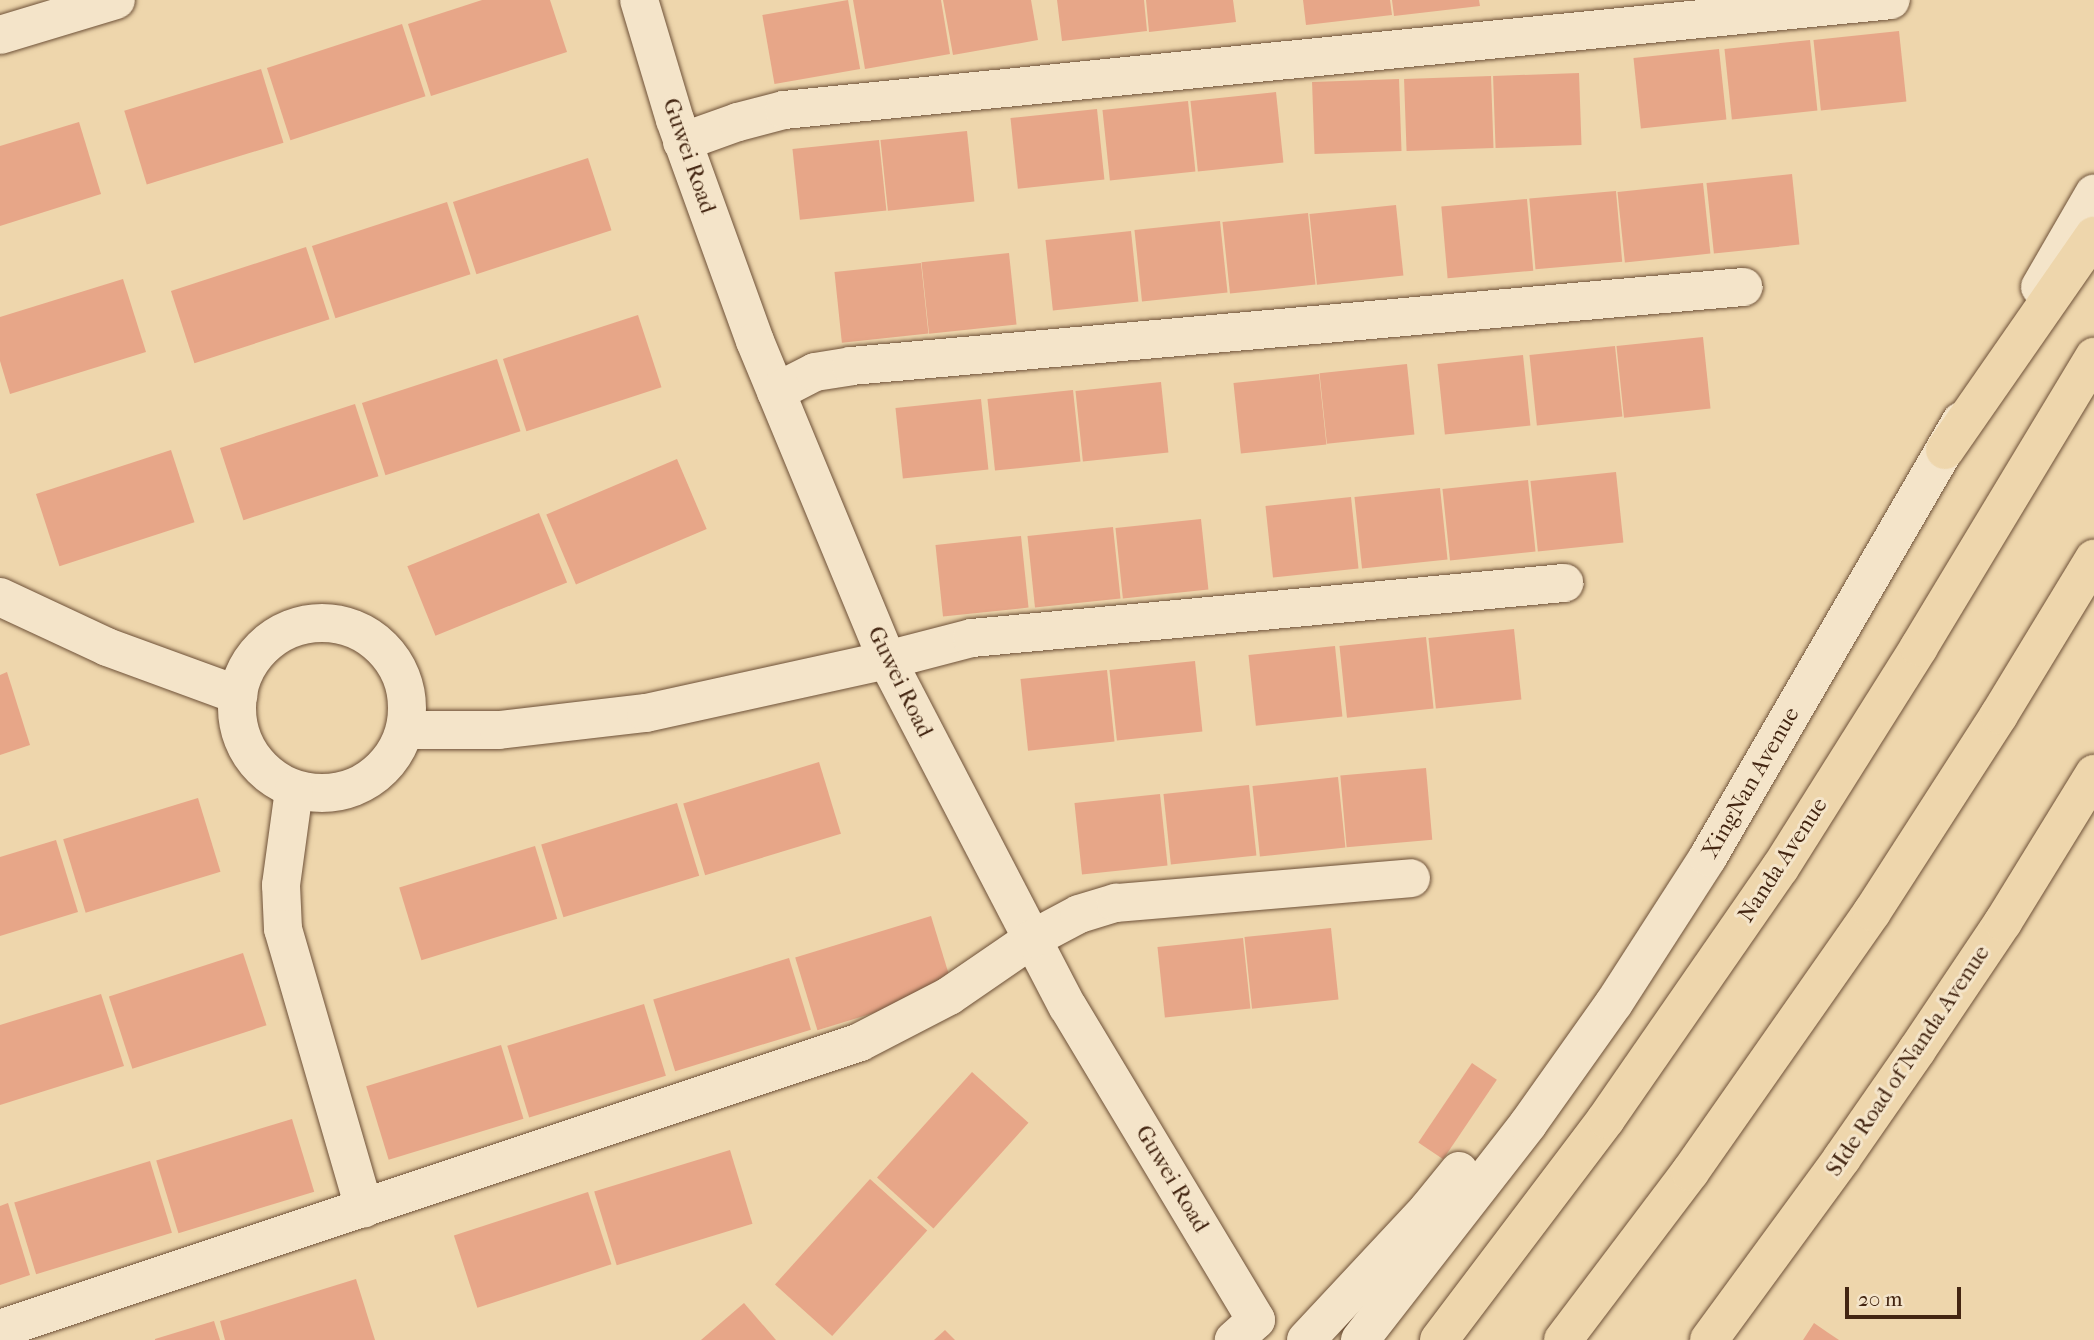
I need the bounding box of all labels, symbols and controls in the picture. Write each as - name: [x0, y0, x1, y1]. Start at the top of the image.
- street label: Guwei Road: [656, 95, 722, 217]
- street label: Guwei Road: [861, 622, 939, 742]
- street label: XingNan Avenue: [1696, 702, 1806, 864]
- street label: Nanda Avenue: [1732, 792, 1834, 928]
- street label: SIde Road of Nanda Avenue: [1820, 940, 1996, 1182]
- street label: Guwei Road: [1129, 1120, 1215, 1238]
- scale bar: [1849, 1274, 1965, 1318]
- text: 20 m: [1858, 1287, 1902, 1311]

